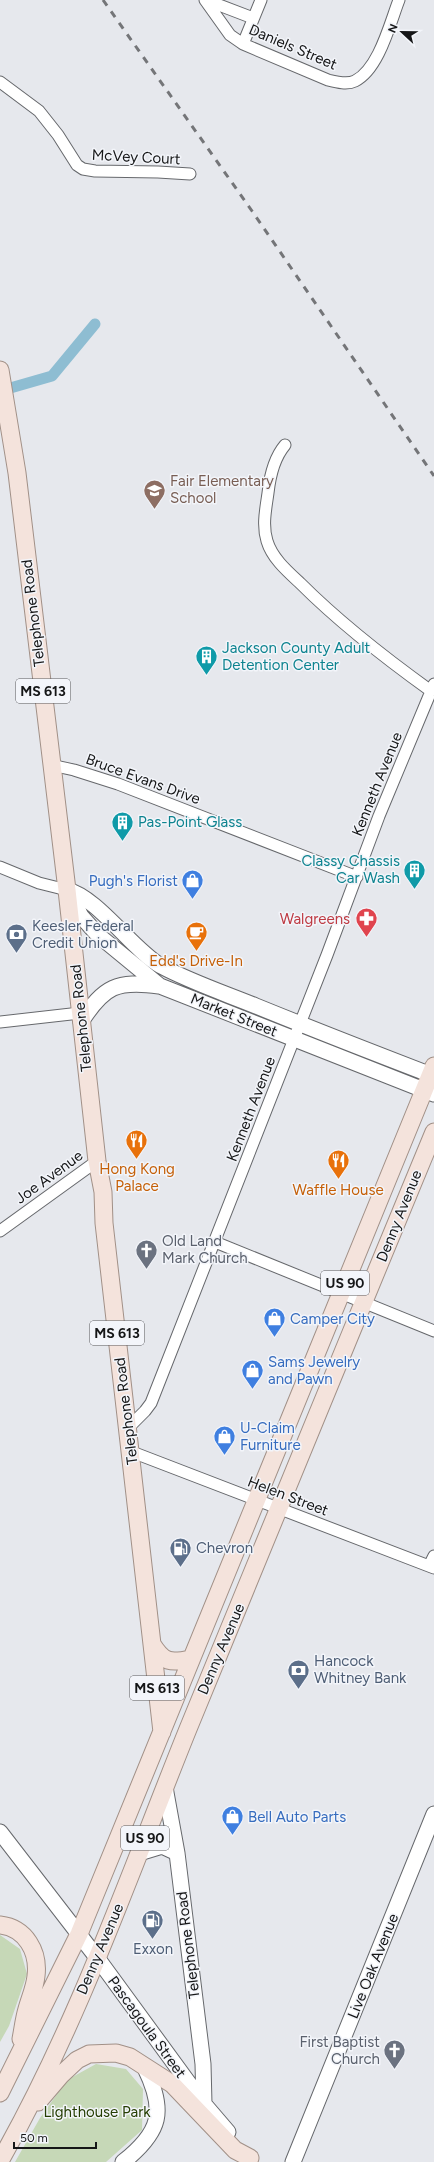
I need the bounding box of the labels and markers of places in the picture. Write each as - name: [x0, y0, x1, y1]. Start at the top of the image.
- place label: Fair Elementary School: [170, 472, 274, 507]
- school or university icon: Fair Elementary School: [142, 477, 168, 510]
- place label: Jackson County Adult Detention Center: [222, 639, 371, 674]
- building icon: Jackson County Adult Detention Center: [193, 644, 219, 677]
- building icon: Pas-Point Glass: [109, 809, 135, 842]
- place label: Pas-Point Glass: [138, 813, 242, 831]
- place label: Classy Chassis Car Wash: [301, 852, 400, 887]
- building icon: Classy Chassis Car Wash: [402, 857, 428, 890]
- shop icon: Pugh's Florist: [180, 868, 206, 901]
- place label: Pugh's Florist: [89, 872, 178, 890]
- pharmacy icon: Walgreens: [353, 906, 379, 939]
- place label: Walgreens: [280, 910, 350, 928]
- place label: Keesler Federal Credit Union: [32, 917, 134, 952]
- cafe icon: Edd's Drive-In: [183, 919, 209, 952]
- bank icon: Keesler Federal Credit Union: [4, 922, 30, 955]
- place label: Edd's Drive-In: [149, 952, 243, 970]
- restaurant icon: Hong Kong Palace: [124, 1127, 150, 1160]
- restaurant icon: Waffle House: [325, 1148, 351, 1181]
- place label: Hong Kong Palace: [99, 1160, 175, 1195]
- place label: Waffle House: [292, 1181, 384, 1199]
- place label: Old Land Mark Church: [162, 1232, 248, 1267]
- church icon: Old Land Mark Church: [133, 1237, 159, 1270]
- shop icon: Camper City: [261, 1306, 287, 1339]
- place label: Camper City: [290, 1310, 375, 1328]
- place label: Sams Jewelry and Pawn: [268, 1353, 360, 1388]
- shop icon: Sams Jewelry and Pawn: [239, 1358, 265, 1391]
- place label: U-Claim Furniture: [240, 1419, 301, 1454]
- shop icon: U-Claim Furniture: [212, 1424, 238, 1457]
- fuel station icon: Chevron: [167, 1535, 193, 1568]
- place label: Chevron: [196, 1539, 253, 1557]
- place label: Hancock Whitney Bank: [314, 1652, 407, 1687]
- bank icon: Hancock Whitney Bank: [285, 1657, 311, 1690]
- shop icon: Bell Auto Parts: [220, 1804, 246, 1837]
- place label: Bell Auto Parts: [248, 1808, 346, 1826]
- fuel station icon: Exxon: [140, 1907, 166, 1940]
- place label: Exxon: [133, 1940, 173, 1958]
- place label: First Baptist Church: [299, 2033, 380, 2068]
- church icon: First Baptist Church: [382, 2038, 408, 2071]

